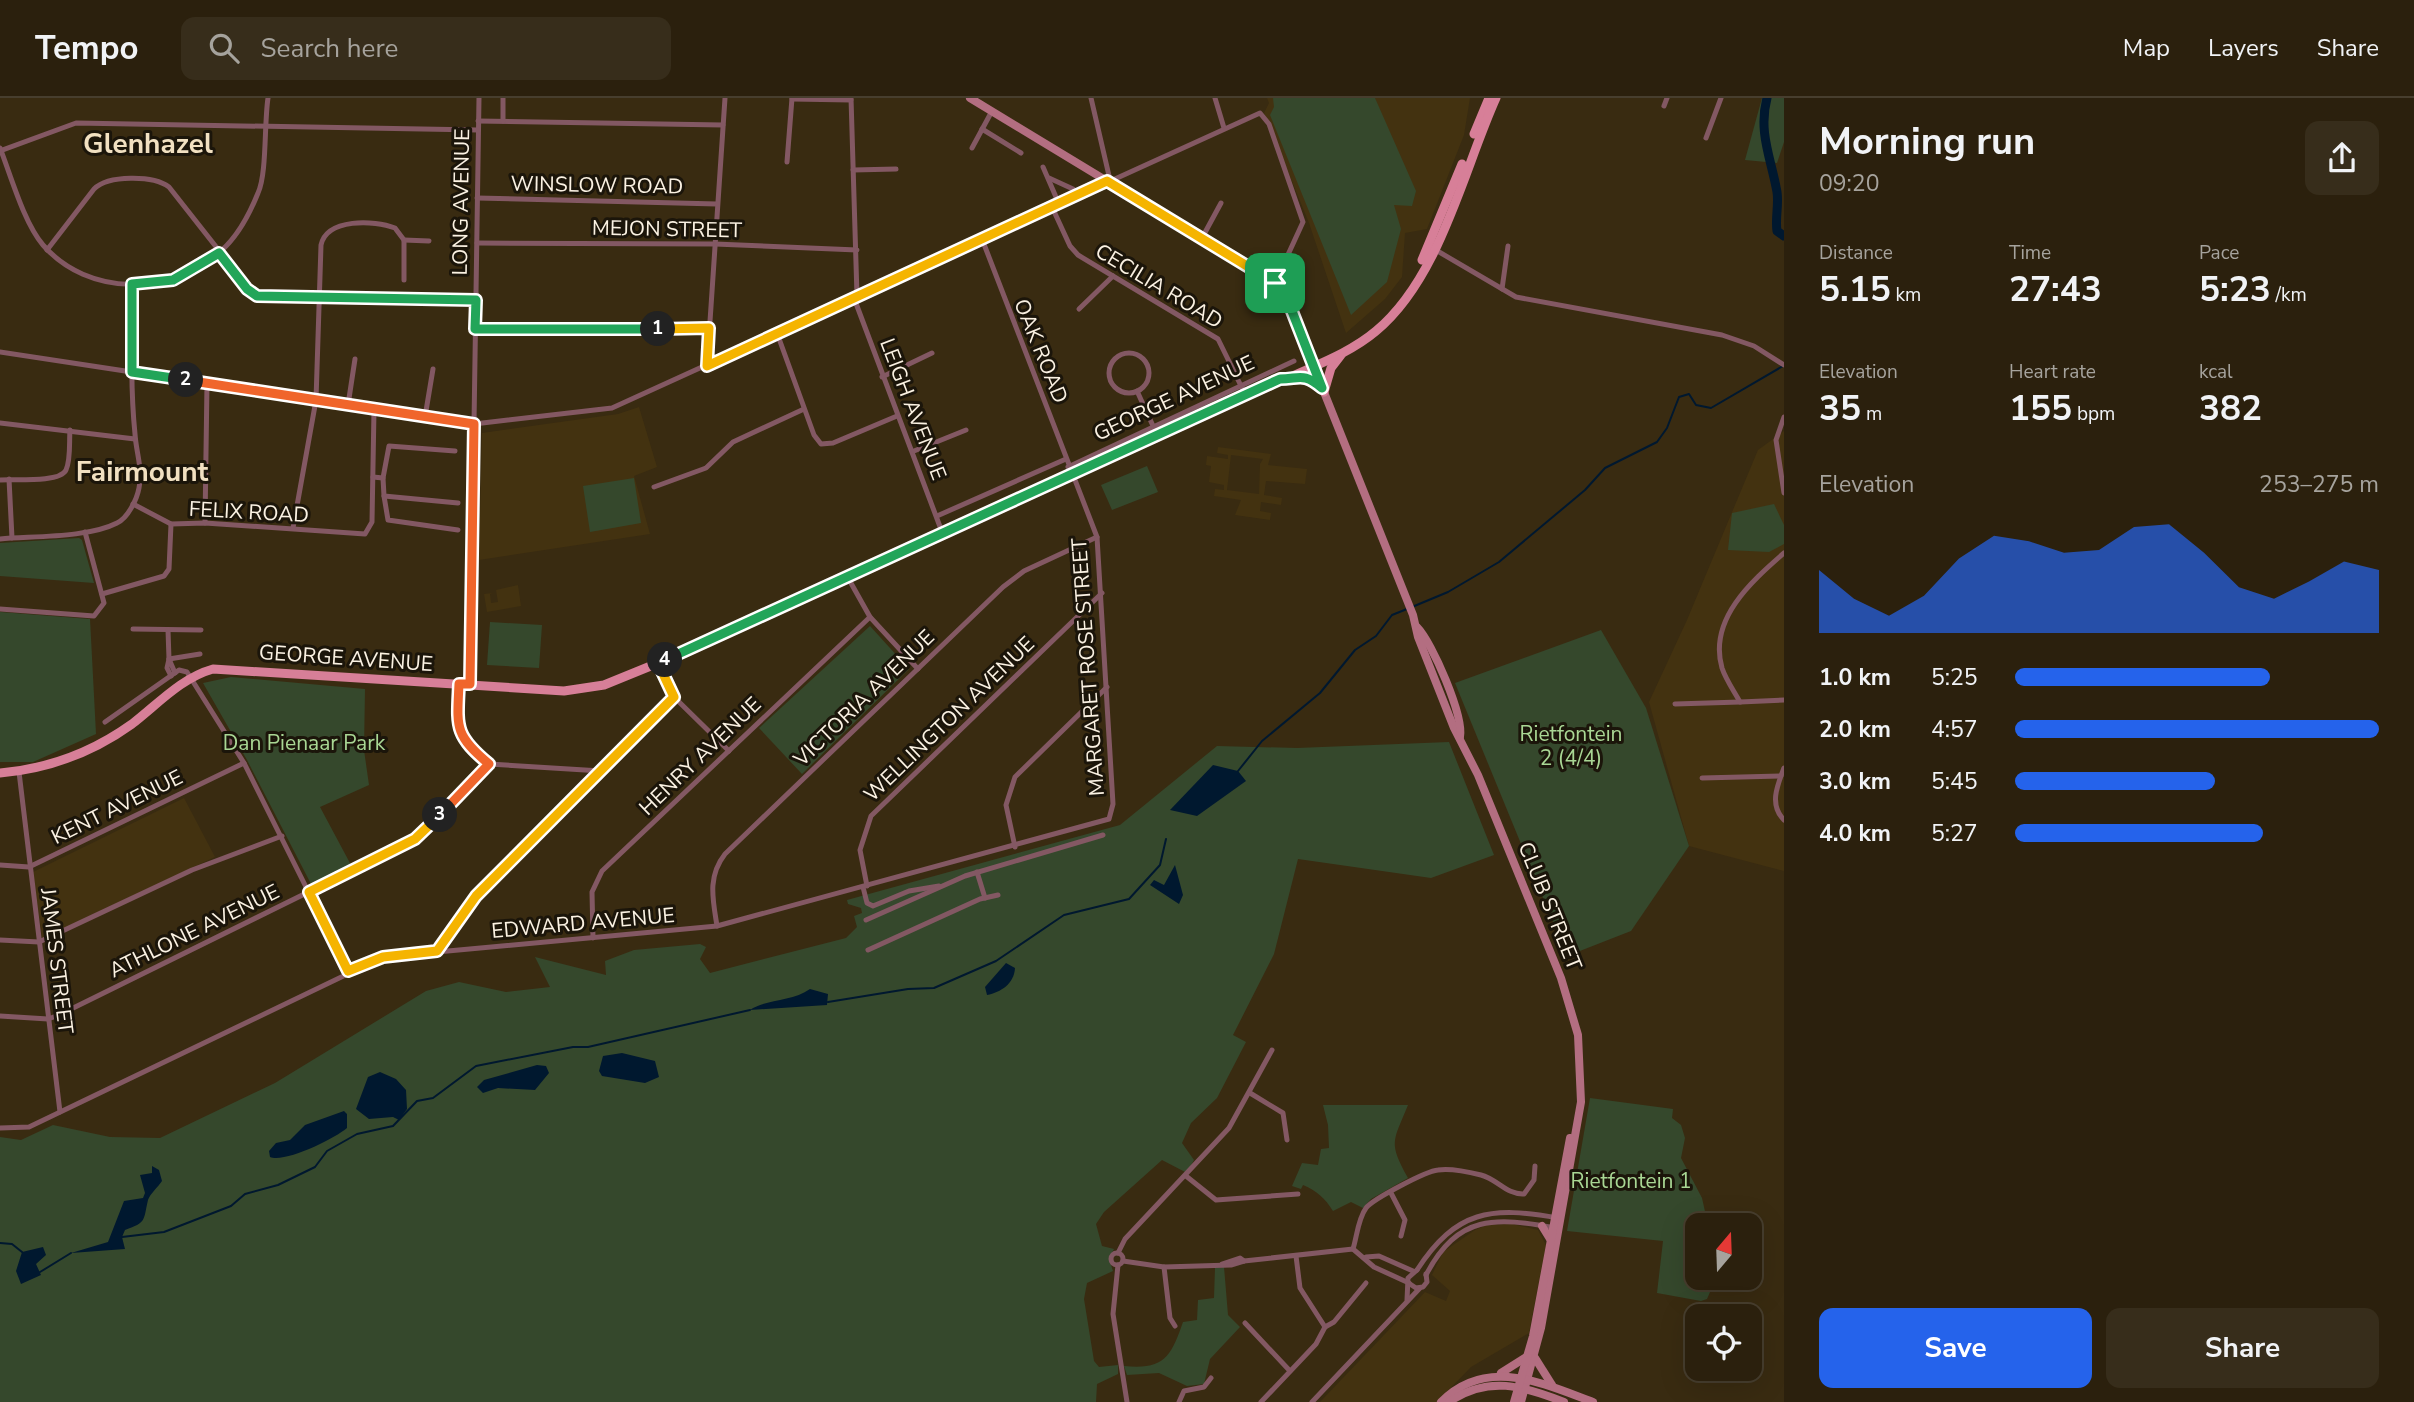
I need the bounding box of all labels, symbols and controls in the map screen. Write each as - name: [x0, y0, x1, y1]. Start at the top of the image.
- search box: [181, 17, 671, 80]
- text: Tempo: [35, 26, 139, 71]
- icon: search: [205, 29, 243, 67]
- text: Search here: [261, 31, 398, 66]
- text: Map: [2123, 32, 2170, 64]
- text: Layers: [2208, 32, 2279, 64]
- text: Share: [2317, 32, 2379, 64]
- text: Morning run: [1819, 116, 2035, 167]
- button: share: [2305, 121, 2379, 195]
- district label: Glenhazel: [83, 125, 213, 163]
- street label: LONG AVENUE: [446, 128, 476, 276]
- text: 09:20: [1819, 168, 1879, 199]
- street label: WINSLOW ROAD: [510, 169, 684, 201]
- street label: MEJON STREET: [592, 214, 743, 244]
- street label: CECILIA ROAD: [1090, 237, 1228, 335]
- text: Distance: [1819, 240, 1893, 266]
- text: Time: [2009, 240, 2051, 266]
- text: Pace: [2199, 240, 2239, 266]
- pin: [1245, 253, 1305, 313]
- icon: arrive: [1256, 264, 1294, 302]
- text: 5.15: [1819, 266, 1891, 313]
- text: 27:43: [2009, 266, 2102, 313]
- text: 5:23: [2199, 266, 2271, 313]
- text: km: [1891, 282, 1921, 308]
- text: /km: [2271, 282, 2307, 308]
- street label: OAK ROAD: [1007, 295, 1075, 407]
- pin: 1: [640, 312, 676, 346]
- text: 1: [652, 315, 663, 341]
- street label: LEIGH AVENUE: [873, 334, 953, 484]
- street label: GEORGE AVENUE: [1089, 348, 1259, 448]
- text: Elevation: [1819, 359, 1898, 385]
- text: Heart rate: [2009, 359, 2096, 385]
- text: kcal: [2199, 359, 2233, 385]
- pin: 2: [168, 362, 204, 398]
- text: 2: [180, 366, 191, 392]
- text: 35: [1819, 385, 1861, 432]
- text: 155: [2009, 385, 2072, 432]
- text: 382: [2199, 385, 2262, 432]
- text: m: [1861, 401, 1882, 427]
- text: bpm: [2072, 401, 2115, 427]
- district label: Fairmount: [76, 453, 209, 491]
- text: Elevation: [1819, 469, 1914, 500]
- text: 253–275 m: [2259, 469, 2379, 500]
- street label: FELIX ROAD: [188, 495, 310, 529]
- street label: MARGARET ROSE STREET: [1065, 537, 1111, 797]
- street label: VICTORIA AVENUE: [787, 623, 941, 773]
- street label: WELLINGTON AVENUE: [858, 630, 1040, 808]
- street label: GEORGE AVENUE: [258, 638, 434, 678]
- pin: 4: [648, 642, 682, 678]
- text: 4: [659, 646, 670, 672]
- text: 1.0 km: [1819, 662, 1891, 693]
- text: 5:25: [1931, 662, 1978, 693]
- street label: HENRY AVENUE: [633, 691, 767, 821]
- text: 2.0 km: [1819, 714, 1891, 745]
- text: 4:57: [1931, 714, 1978, 745]
- park label: Rietfontein 2 (4/4): [1520, 720, 1623, 772]
- park label: Dan Pienaar Park: [223, 729, 386, 757]
- street label: KENT AVENUE: [47, 763, 187, 851]
- text: 3.0 km: [1819, 766, 1891, 797]
- text: 5:45: [1931, 766, 1978, 797]
- pin: 3: [422, 798, 458, 832]
- text: 3: [434, 801, 445, 827]
- text: 4.0 km: [1819, 818, 1891, 849]
- text: 5:27: [1931, 818, 1978, 849]
- street label: CLUB STREET: [1512, 838, 1589, 975]
- street label: ATHLONE AVENUE: [104, 878, 284, 984]
- street label: JAMES STREET: [34, 886, 80, 1036]
- street label: EDWARD AVENUE: [490, 901, 676, 945]
- park label: Rietfontein 1: [1571, 1167, 1692, 1195]
- north arrow: [1685, 1213, 1762, 1290]
- map controls: [1685, 1213, 1762, 1381]
- button: locate: [1685, 1304, 1762, 1381]
- button: Save: [1819, 1308, 2092, 1388]
- button: Share: [2106, 1308, 2379, 1388]

